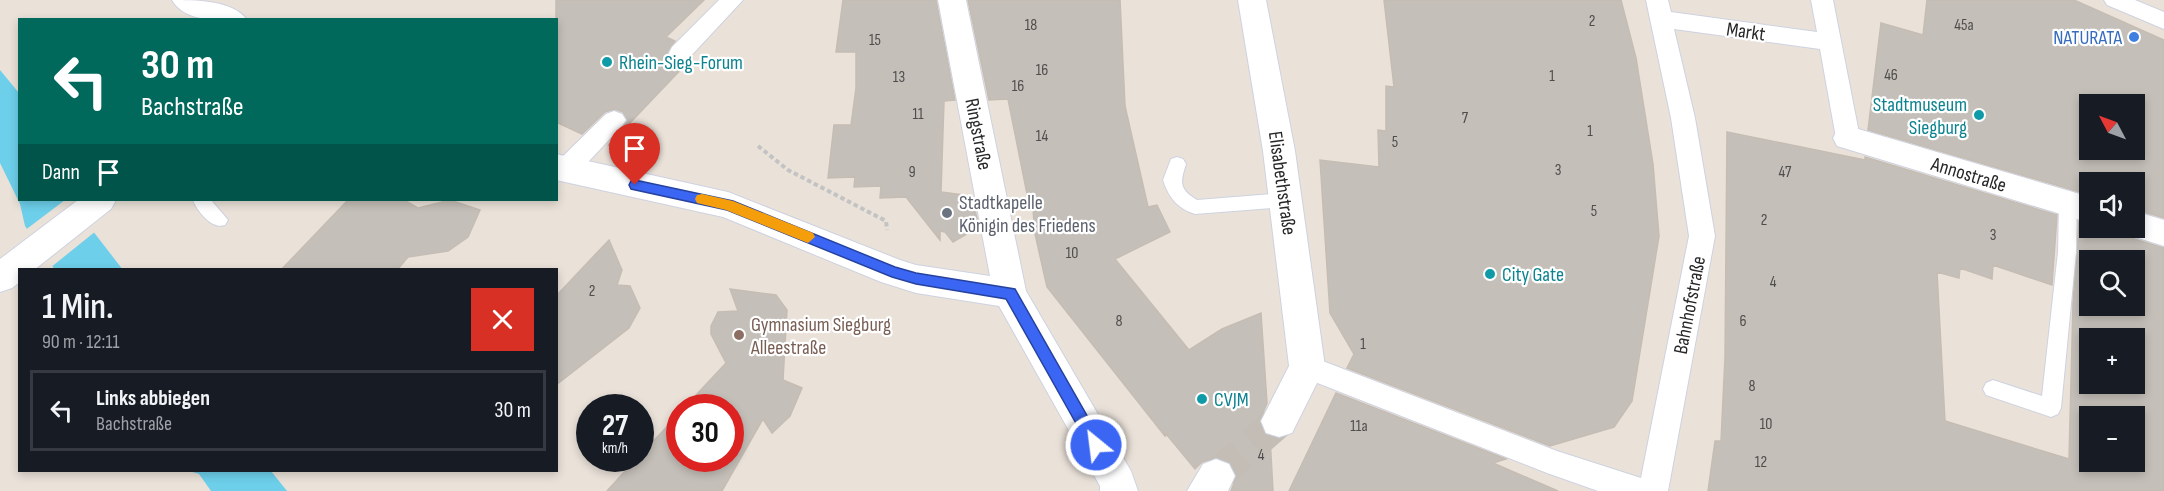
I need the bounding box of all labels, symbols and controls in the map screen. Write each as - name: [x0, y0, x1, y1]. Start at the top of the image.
- house number: 2: [1589, 12, 1595, 31]
- house number: 18: [1025, 16, 1037, 35]
- house number: 45a: [1954, 16, 1974, 35]
- street label: Markt: [1725, 17, 1767, 47]
- place label: NATURATA: [2053, 26, 2122, 50]
- marker: NATURATA: [2127, 30, 2141, 44]
- house number: 15: [869, 31, 881, 50]
- text: 30 m: [141, 40, 214, 91]
- icon: left: [42, 42, 120, 120]
- place label: Rhein-Sieg-Forum: [619, 51, 743, 75]
- marker: Rhein-Sieg-Forum: [600, 55, 614, 69]
- house number: 16: [1036, 61, 1048, 80]
- house number: 46: [1884, 66, 1898, 85]
- house number: 1: [1549, 67, 1555, 86]
- house number: 13: [893, 68, 905, 87]
- house number: 16: [1012, 77, 1024, 96]
- text: Bachstraße: [141, 91, 244, 123]
- place label: Stadtmuseum Siegburg: [1873, 93, 1967, 140]
- north arrow: [2079, 94, 2145, 160]
- map controls: [2079, 94, 2145, 472]
- street label: Ringstraße: [959, 96, 997, 172]
- house number: 11: [912, 105, 924, 124]
- marker: Stadtmuseum Siegburg: [1972, 108, 1986, 122]
- house number: 7: [1462, 109, 1469, 128]
- house number: 1: [1587, 122, 1593, 141]
- pin: [609, 123, 660, 185]
- house number: 14: [1036, 127, 1048, 146]
- street label: Elisabethstraße: [1263, 130, 1301, 237]
- icon: arrive: [618, 132, 651, 165]
- house number: 5: [1392, 133, 1398, 152]
- street label: Annostraße: [1927, 152, 2009, 198]
- icon: arrive: [92, 156, 125, 189]
- text: Dann: [42, 159, 80, 186]
- house number: 3: [1555, 161, 1561, 180]
- house number: 9: [908, 163, 916, 182]
- house number: 47: [1779, 163, 1792, 182]
- button: sound: [2079, 172, 2145, 238]
- place label: Stadtkapelle Königin des Friedens: [959, 191, 1096, 238]
- house number: 5: [1591, 202, 1597, 221]
- marker: Stadtkapelle Königin des Friedens: [940, 206, 954, 220]
- house number: 2: [1761, 211, 1767, 230]
- house number: 3: [1990, 226, 1996, 245]
- house number: 10: [1066, 244, 1078, 263]
- button: search: [2079, 250, 2145, 316]
- street label: Bahnhofstraße: [1669, 254, 1711, 356]
- place label: City Gate: [1502, 263, 1564, 287]
- marker: City Gate: [1483, 267, 1497, 281]
- house number: 4: [1770, 273, 1777, 292]
- house number: 2: [589, 282, 595, 301]
- text: 1 Min.: [42, 286, 114, 329]
- button: close: [471, 288, 534, 351]
- house number: 8: [1115, 312, 1123, 331]
- house number: 6: [1739, 312, 1747, 331]
- place label: Gymnasium Siegburg Alleestraße: [750, 313, 891, 360]
- marker: Gymnasium Siegburg Alleestraße: [732, 328, 746, 342]
- button: +: [2079, 328, 2145, 394]
- text: 90 m · 12:11: [42, 330, 119, 354]
- house number: 1: [1360, 335, 1366, 354]
- house number: 8: [1748, 377, 1756, 396]
- text: Links abbiegen: [96, 385, 210, 412]
- place label: CVJM: [1214, 388, 1249, 412]
- marker: CVJM: [1195, 392, 1209, 406]
- icon: left: [45, 394, 78, 427]
- speed limit sign: 30: [666, 394, 744, 472]
- text: 30 m: [494, 397, 531, 424]
- button: −: [2079, 406, 2145, 472]
- text: 27: [602, 408, 628, 444]
- text: Bachstraße: [96, 412, 172, 436]
- position arrow: [1064, 413, 1128, 477]
- house number: 10: [1760, 415, 1772, 434]
- house number: 11a: [1350, 417, 1368, 436]
- text: km/h: [602, 439, 628, 458]
- house number: 4: [1258, 446, 1265, 465]
- house number: 12: [1755, 453, 1767, 472]

